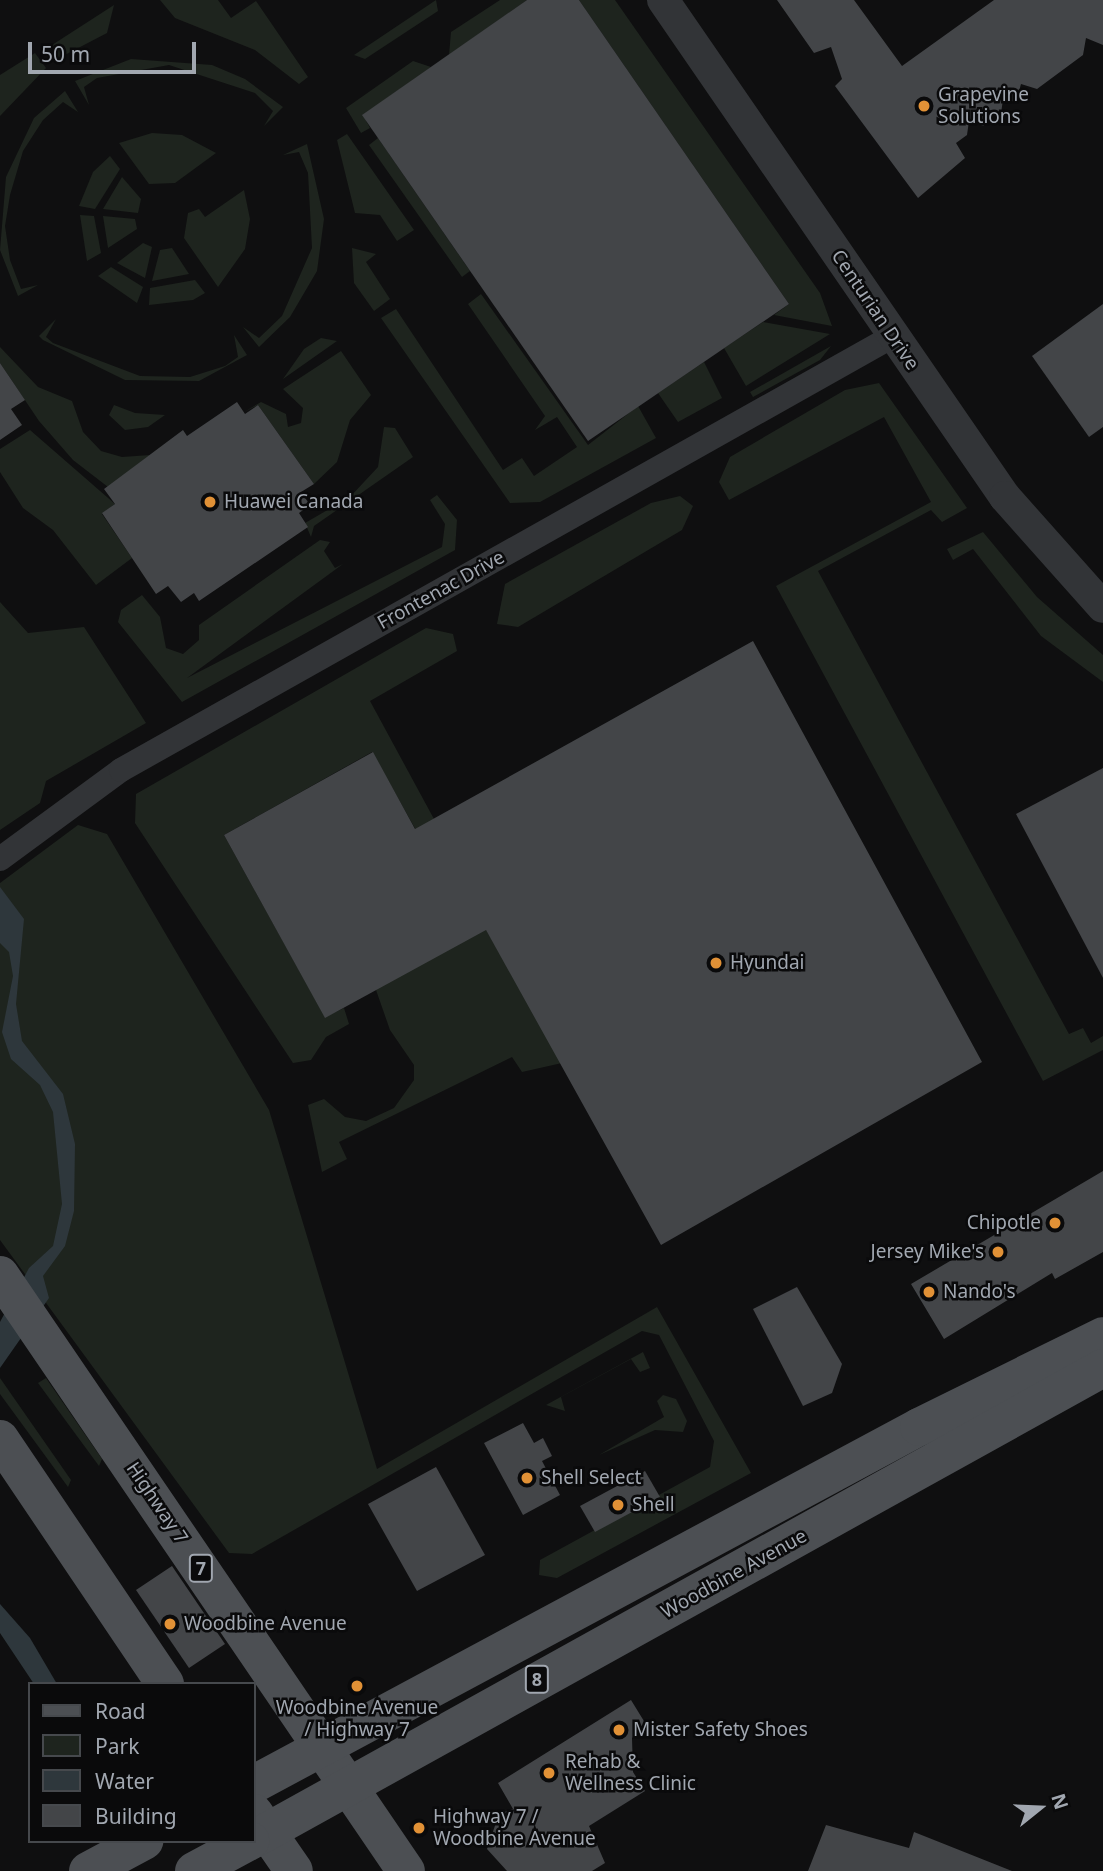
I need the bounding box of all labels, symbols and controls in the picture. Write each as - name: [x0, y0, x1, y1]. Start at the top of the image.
- scale bar: [32, 28, 200, 72]
- text: 50 m: [41, 40, 90, 68]
- place label: Grapevine Solutions: [938, 84, 1029, 128]
- marker: Grapevine Solutions: [916, 98, 932, 114]
- street label: Centurian Drive: [826, 246, 924, 374]
- place label: Huawei Canada: [224, 491, 363, 513]
- marker: Huawei Canada: [202, 494, 218, 510]
- street label: Frontenac Drive: [374, 546, 508, 634]
- place label: Hyundai: [730, 952, 804, 974]
- marker: Hyundai: [708, 955, 724, 971]
- place label: Chipotle: [967, 1212, 1041, 1234]
- marker: Chipotle: [1047, 1215, 1063, 1231]
- place label: Jersey Mike's: [871, 1241, 984, 1263]
- marker: Jersey Mike's: [990, 1244, 1006, 1260]
- place label: Nando's: [943, 1281, 1016, 1303]
- marker: Nando's: [921, 1284, 937, 1300]
- street label: Highway 7: [121, 1458, 193, 1548]
- place label: Shell Select: [541, 1467, 641, 1489]
- marker: Shell Select: [519, 1470, 535, 1486]
- place label: Shell: [632, 1494, 675, 1516]
- marker: Shell: [610, 1497, 626, 1513]
- street label: Woodbine Avenue: [657, 1525, 811, 1623]
- road number: 7: [189, 1554, 213, 1582]
- place label: Woodbine Avenue: [184, 1613, 347, 1635]
- marker: Woodbine Avenue: [162, 1616, 178, 1632]
- road number: 8: [525, 1664, 549, 1694]
- marker: Woodbine Avenue / Highway 7: [349, 1678, 365, 1694]
- legend: [28, 1682, 256, 1843]
- text: Road: [95, 1697, 145, 1725]
- place label: Woodbine Avenue / Highway 7: [276, 1697, 438, 1741]
- place label: Mister Safety Shoes: [633, 1719, 808, 1741]
- marker: Mister Safety Shoes: [611, 1722, 627, 1738]
- text: Park: [95, 1732, 139, 1760]
- place label: Rehab & Wellness Clinic: [565, 1751, 696, 1795]
- marker: Rehab & Wellness Clinic: [539, 1763, 559, 1783]
- text: Water: [95, 1767, 154, 1795]
- north arrow: [1005, 1773, 1075, 1843]
- text: N: [1045, 1790, 1075, 1813]
- text: Building: [95, 1802, 177, 1830]
- place label: Highway 7 / Woodbine Avenue: [433, 1806, 596, 1850]
- marker: Highway 7 / Woodbine Avenue: [411, 1820, 427, 1836]

